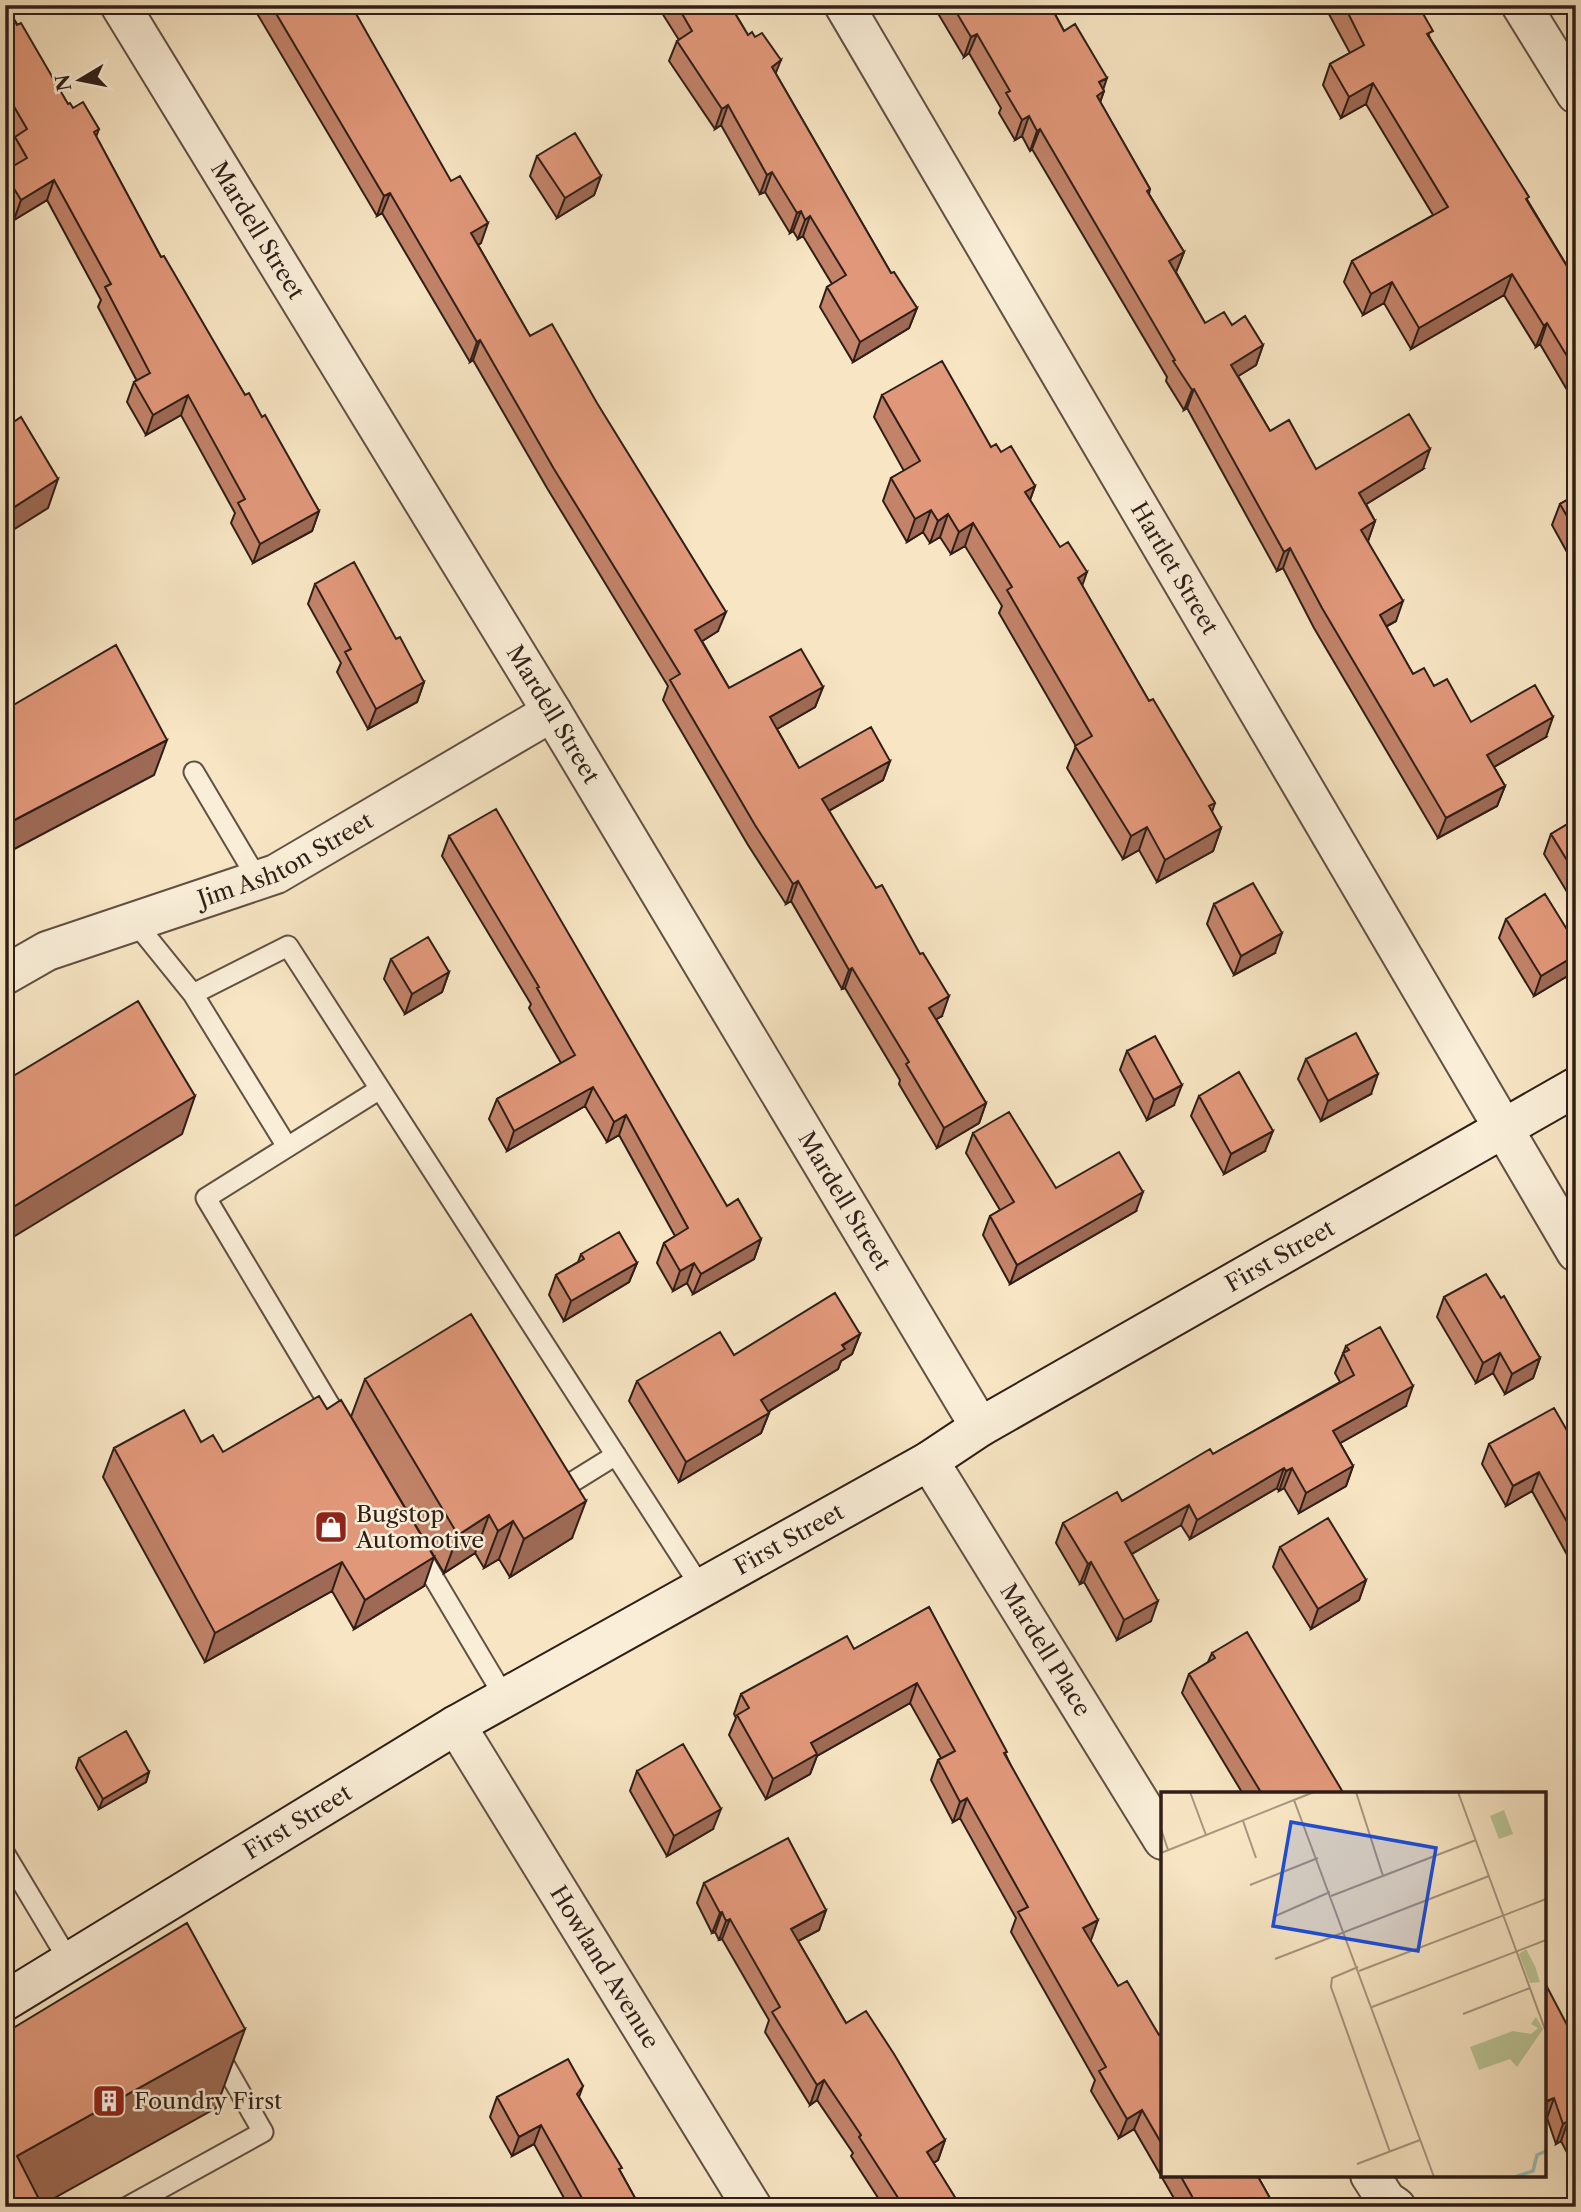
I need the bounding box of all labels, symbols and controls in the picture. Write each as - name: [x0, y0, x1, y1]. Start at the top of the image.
- north arrow: [46, 46, 116, 116]
- text: N: [51, 73, 77, 93]
- street label: Mardell Street: [205, 156, 310, 304]
- street label: Hartlet Street: [1125, 497, 1224, 639]
- street label: Mardell Street: [501, 640, 605, 788]
- street label: Jim Ashton Street: [191, 806, 378, 914]
- street label: Mardell Street: [792, 1126, 897, 1275]
- street label: First Street: [1220, 1214, 1339, 1298]
- street label: First Street: [729, 1497, 849, 1581]
- place label: Bugstop Automotive: [355, 1500, 484, 1554]
- shop icon: Bugstop Automotive: [312, 1508, 350, 1546]
- street label: Mardell Place: [994, 1579, 1097, 1721]
- street label: First Street: [239, 1778, 356, 1865]
- inset map: [1161, 1792, 1546, 2177]
- street label: Howland Avenue: [544, 1880, 665, 2054]
- building icon: Foundry First: [90, 2082, 128, 2120]
- place label: Foundry First: [134, 2087, 282, 2115]

